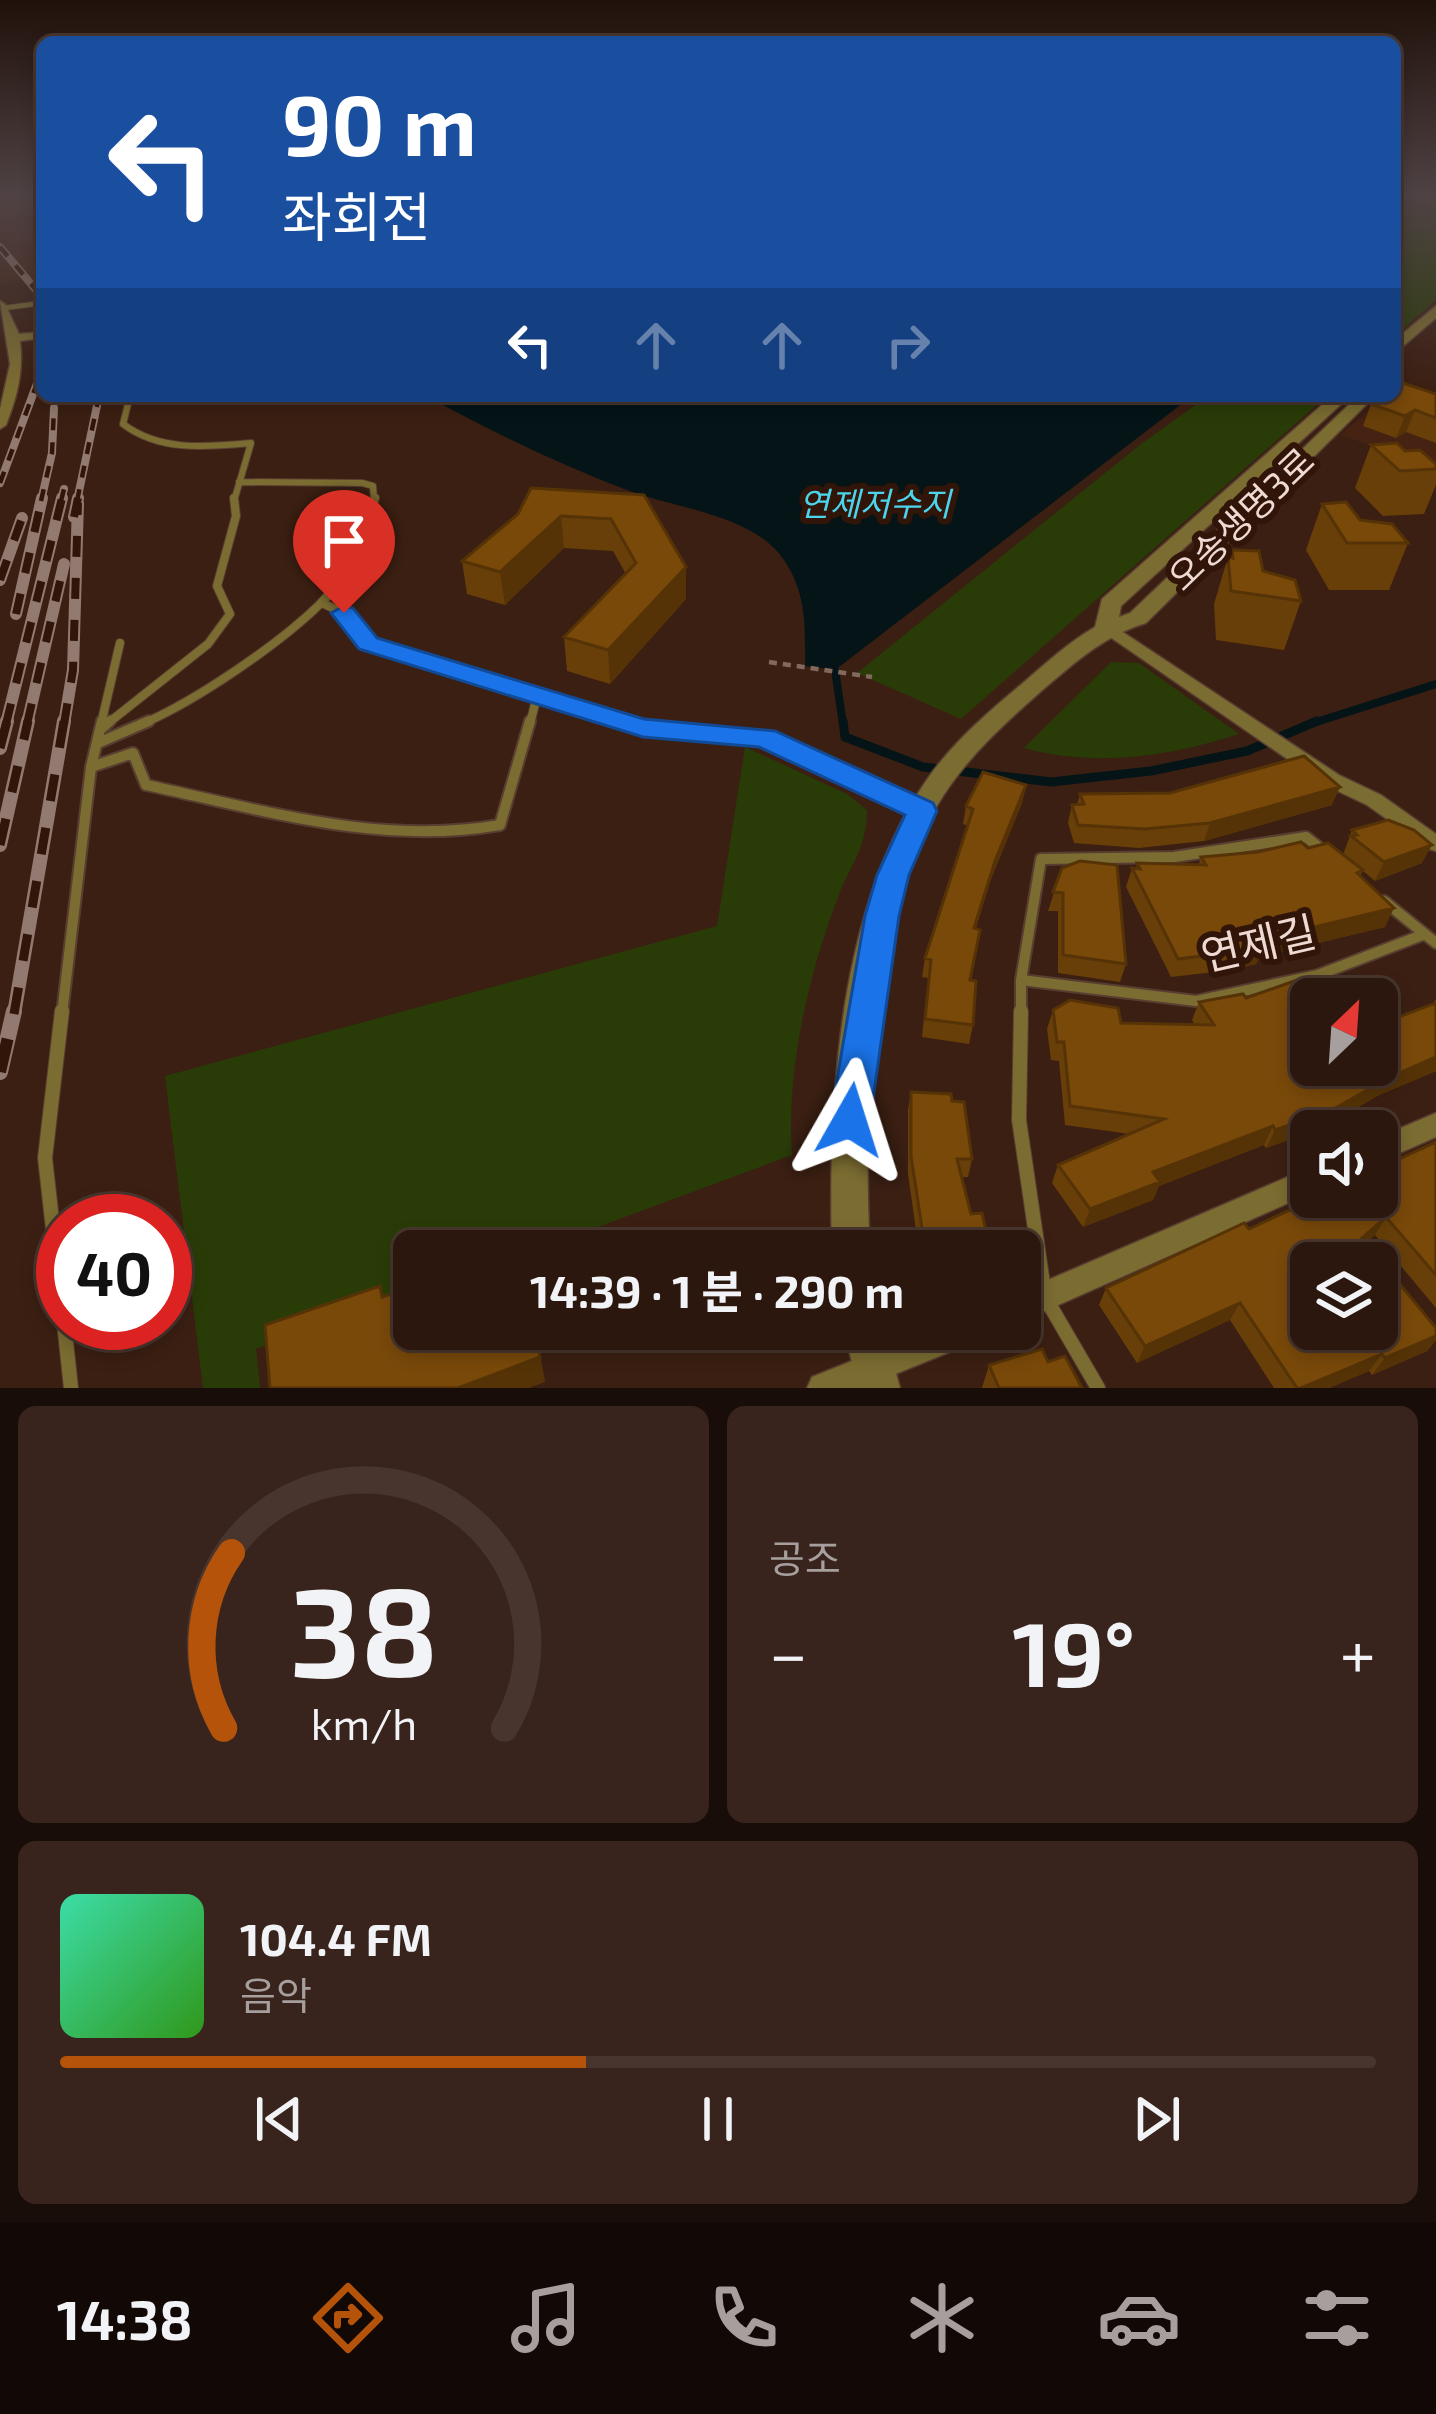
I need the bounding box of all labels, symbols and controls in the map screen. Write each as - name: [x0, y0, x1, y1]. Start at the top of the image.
- text: 90 m: [282, 72, 477, 173]
- icon: left: [84, 84, 240, 240]
- text: 좌회전: [282, 183, 431, 248]
- icon: left: [497, 312, 563, 378]
- icon: ahead: [623, 312, 689, 378]
- icon: ahead: [749, 312, 815, 378]
- icon: right: [875, 312, 941, 378]
- street label: 오송생명3로: [1158, 438, 1322, 598]
- water label: 연제저수지: [799, 483, 954, 523]
- pin: [293, 490, 395, 613]
- icon: arrive: [311, 508, 377, 574]
- street label: 연제길: [1196, 905, 1320, 979]
- north arrow: [1290, 978, 1398, 1086]
- map controls: [1290, 978, 1398, 1350]
- position arrow: [787, 1057, 913, 1183]
- button: sound: [1290, 1110, 1398, 1218]
- speed limit sign: 40: [36, 1194, 192, 1350]
- button: layers: [1290, 1242, 1398, 1350]
- text: 14:39 · 1 분 · 290 m: [530, 1263, 904, 1317]
- text: 공조: [769, 1534, 841, 1581]
- text: 38: [289, 1552, 438, 1702]
- text: 19°: [1012, 1597, 1135, 1705]
- text: −: [769, 1612, 808, 1691]
- text: +: [1340, 1612, 1376, 1691]
- text: km/h: [310, 1696, 417, 1748]
- text: 104.4 FM: [240, 1911, 432, 1965]
- text: 음악: [240, 1971, 312, 2018]
- icon: previous: [246, 2086, 312, 2152]
- icon: pause: [685, 2086, 751, 2152]
- icon: next: [1124, 2086, 1190, 2152]
- icon: directions: [306, 2276, 390, 2360]
- icon: music: [504, 2276, 588, 2360]
- icon: phone: [702, 2276, 786, 2360]
- icon: climate: [900, 2276, 984, 2360]
- icon: car: [1097, 2276, 1181, 2360]
- icon: filters: [1295, 2276, 1379, 2360]
- text: 14:38: [57, 2286, 193, 2351]

